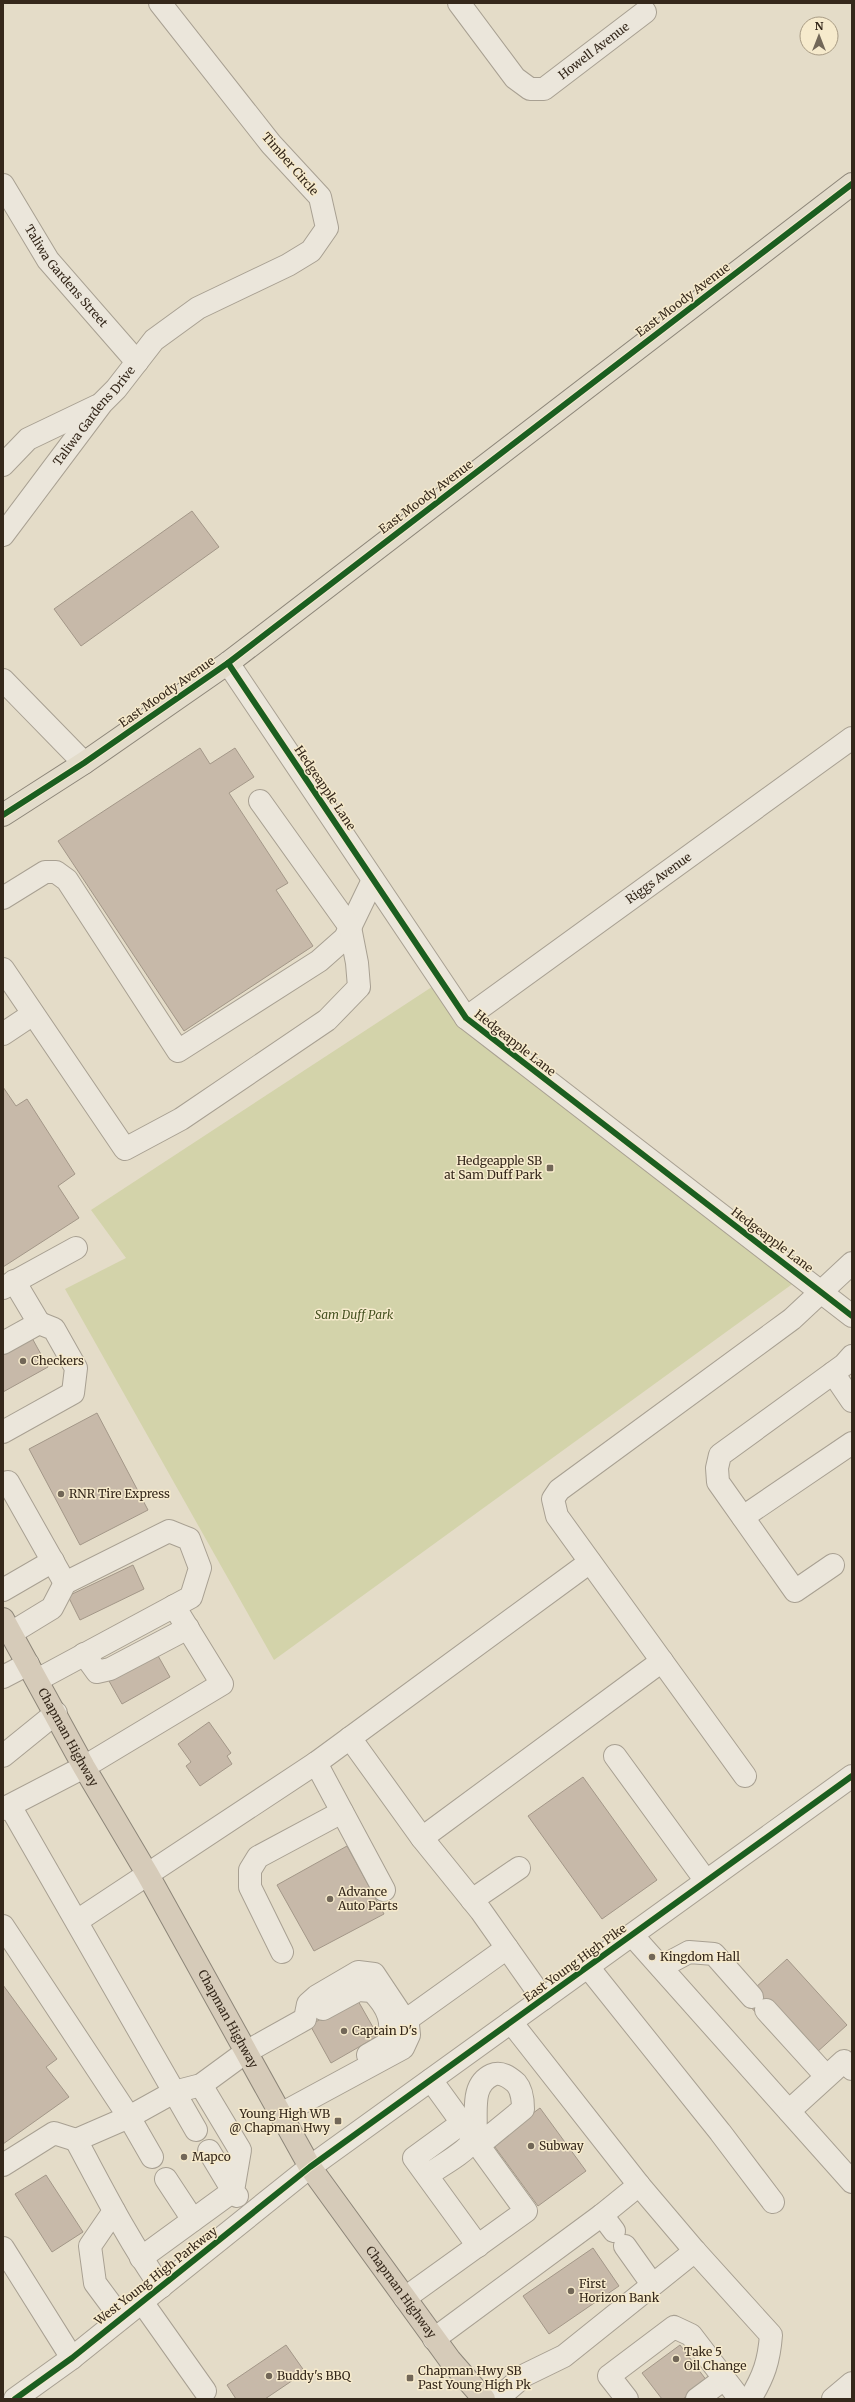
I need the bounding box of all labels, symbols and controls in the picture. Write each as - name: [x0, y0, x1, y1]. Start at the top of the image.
- north arrow: [799, 16, 839, 56]
- street label: Howell Avenue: [555, 19, 632, 82]
- text: N: [815, 19, 824, 33]
- street label: Timber Circle: [259, 129, 322, 198]
- street label: Taliwa Gardens Street: [22, 222, 111, 330]
- street label: East Moody Avenue: [633, 259, 732, 340]
- street label: Taliwa Gardens Drive: [50, 363, 138, 468]
- street label: East Moody Avenue: [376, 456, 475, 537]
- street label: East Moody Avenue: [116, 653, 217, 730]
- street label: Hedgeapple Lane: [292, 743, 359, 833]
- street label: Riggs Avenue: [623, 849, 694, 907]
- street label: Hedgeapple Lane: [472, 1006, 559, 1079]
- place label: Hedgeapple SB at Sam Duff Park: [444, 1153, 542, 1182]
- marker: Hedgeapple SB at Sam Duff Park: [545, 1163, 555, 1173]
- street label: Hedgeapple Lane: [728, 1204, 816, 1275]
- park label: Sam Duff Park: [315, 1307, 394, 1322]
- place label: Checkers: [31, 1353, 84, 1368]
- marker: Checkers: [18, 1356, 28, 1366]
- place label: RNR Tire Express: [69, 1486, 170, 1501]
- marker: RNR Tire Express: [56, 1489, 66, 1499]
- street label: Chapman Highway: [35, 1685, 102, 1789]
- place label: Advance Auto Parts: [337, 1884, 398, 1913]
- marker: Advance Auto Parts: [325, 1894, 335, 1904]
- street label: East Young High Pike: [520, 1920, 629, 2005]
- place label: Kingdom Hall: [660, 1949, 740, 1964]
- marker: Kingdom Hall: [647, 1952, 657, 1962]
- street label: Chapman Highway: [195, 1967, 262, 2071]
- place label: Captain D's: [352, 2023, 417, 2038]
- marker: Captain D's: [339, 2026, 349, 2036]
- place label: Young High WB @ Chapman Hwy: [229, 2106, 330, 2135]
- marker: Young High WB @ Chapman Hwy: [333, 2116, 343, 2126]
- place label: Subway: [539, 2138, 584, 2153]
- marker: Subway: [526, 2141, 536, 2151]
- place label: Mapco: [192, 2149, 231, 2164]
- marker: Mapco: [179, 2152, 189, 2162]
- street label: West Young High Parkway: [91, 2223, 220, 2329]
- street label: Chapman Highway: [363, 2243, 440, 2341]
- place label: First Horizon Bank: [579, 2276, 660, 2305]
- marker: First Horizon Bank: [566, 2286, 576, 2296]
- place label: Take 5 Oil Change: [684, 2344, 747, 2373]
- marker: Take 5 Oil Change: [671, 2354, 681, 2364]
- place label: Chapman Hwy SB Past Young High Pk: [418, 2363, 531, 2392]
- place label: Buddy's BBQ: [277, 2368, 352, 2383]
- marker: Buddy's BBQ: [264, 2371, 274, 2381]
- marker: Chapman Hwy SB Past Young High Pk: [405, 2373, 415, 2383]

